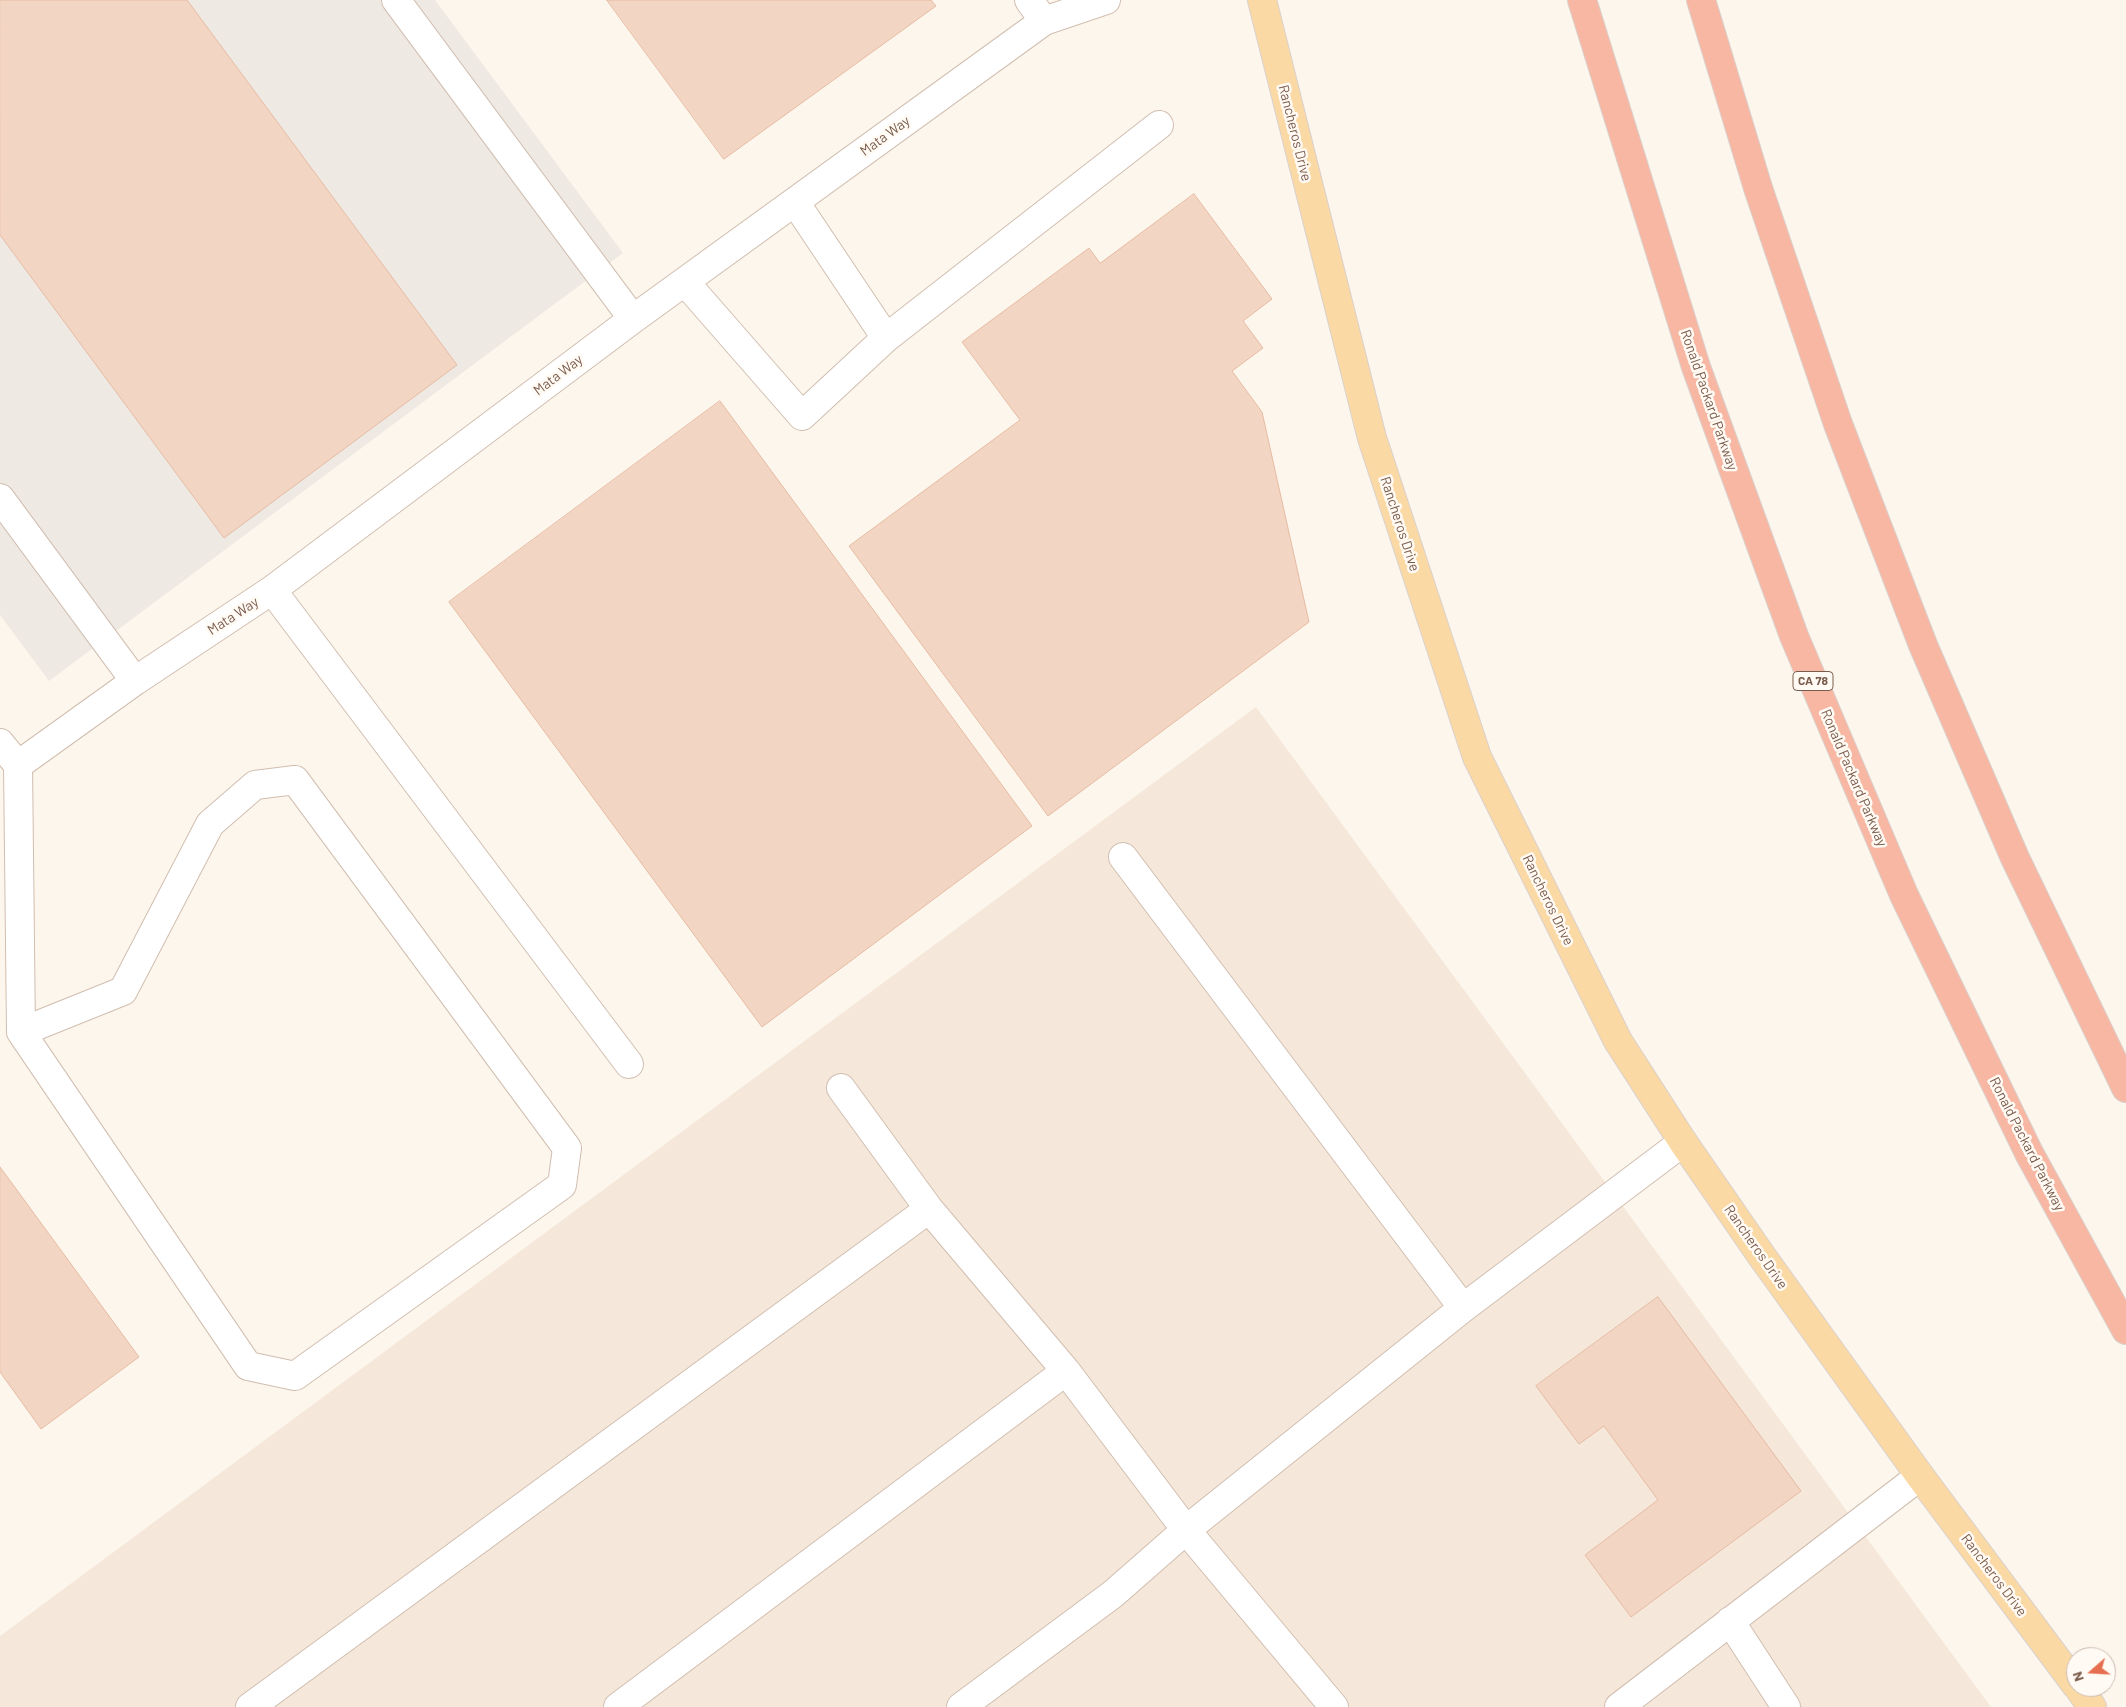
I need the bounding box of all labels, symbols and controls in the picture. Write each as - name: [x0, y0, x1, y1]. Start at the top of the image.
- street label: Rancheros Drive: [1275, 83, 1315, 183]
- street label: Mata Way: [857, 112, 913, 160]
- street label: Ronald Packard Parkway: [1677, 327, 1741, 473]
- street label: Mata Way: [530, 351, 586, 399]
- street label: Rancheros Drive: [1377, 474, 1423, 574]
- street label: Mata Way: [204, 593, 262, 639]
- road number: CA 78: [1793, 671, 1833, 690]
- street label: Ronald Packard Parkway: [1817, 707, 1891, 849]
- street label: Rancheros Drive: [1519, 852, 1577, 948]
- street label: Ronald Packard Parkway: [1986, 1074, 2068, 1214]
- street label: Rancheros Drive: [1721, 1202, 1791, 1292]
- street label: Rancheros Drive: [1958, 1531, 2030, 1619]
- north arrow: [2066, 1647, 2116, 1697]
- text: N: [2068, 1670, 2087, 1684]

